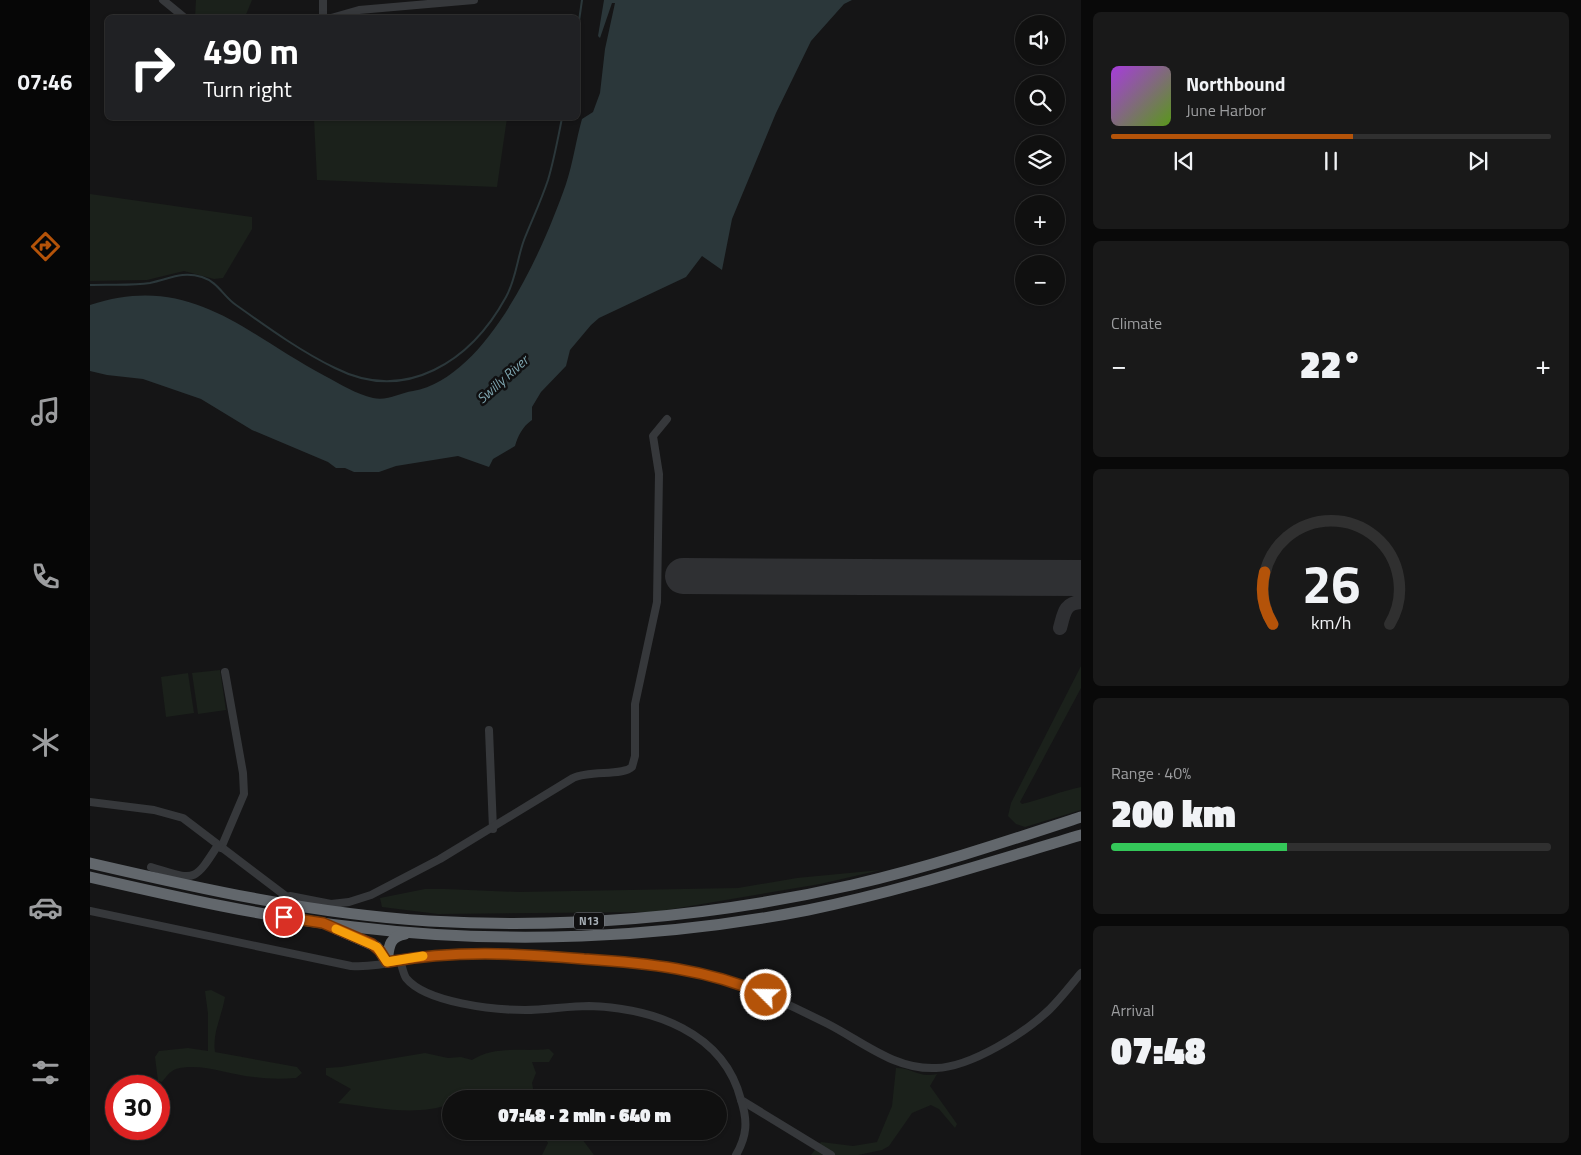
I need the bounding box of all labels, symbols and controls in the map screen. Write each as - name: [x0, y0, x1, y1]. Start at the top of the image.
- map controls: [1015, 15, 1065, 305]
- button: sound: [1015, 15, 1065, 65]
- text: 490 m: [203, 24, 299, 78]
- icon: right: [120, 35, 185, 100]
- text: 07:46: [18, 65, 72, 99]
- text: Northbound: [1186, 69, 1286, 98]
- text: Turn right: [203, 72, 292, 106]
- button: search: [1015, 75, 1065, 125]
- text: June Harbor: [1186, 98, 1266, 122]
- button: layers: [1015, 135, 1065, 185]
- icon: previous: [1170, 147, 1198, 175]
- icon: pause: [1317, 147, 1345, 175]
- icon: next: [1464, 147, 1492, 175]
- button: +: [1015, 195, 1065, 245]
- icon: directions: [28, 229, 63, 264]
- button: −: [1015, 255, 1065, 305]
- text: Climate: [1111, 311, 1162, 335]
- text: 22°: [1300, 335, 1362, 393]
- text: −: [1111, 343, 1127, 386]
- text: +: [1535, 343, 1551, 386]
- water label: Swilly River: [471, 349, 534, 408]
- icon: music: [28, 394, 63, 429]
- text: 26: [1302, 544, 1360, 623]
- icon: phone: [28, 559, 63, 594]
- text: km/h: [1311, 609, 1351, 636]
- icon: climate: [28, 725, 63, 760]
- text: Range · 40%: [1111, 761, 1191, 785]
- text: 200 km: [1111, 784, 1236, 842]
- icon: car: [28, 890, 63, 925]
- pin: [263, 896, 305, 938]
- icon: arrive: [270, 903, 298, 931]
- road number: N13: [574, 912, 604, 929]
- position arrow: [739, 968, 791, 1020]
- text: Arrival: [1111, 998, 1154, 1022]
- text: 07:48: [1111, 1021, 1206, 1079]
- icon: filters: [28, 1055, 63, 1090]
- speed limit sign: 30: [105, 1075, 170, 1140]
- text: 07:48 · 2 min · 640 m: [498, 1100, 671, 1129]

